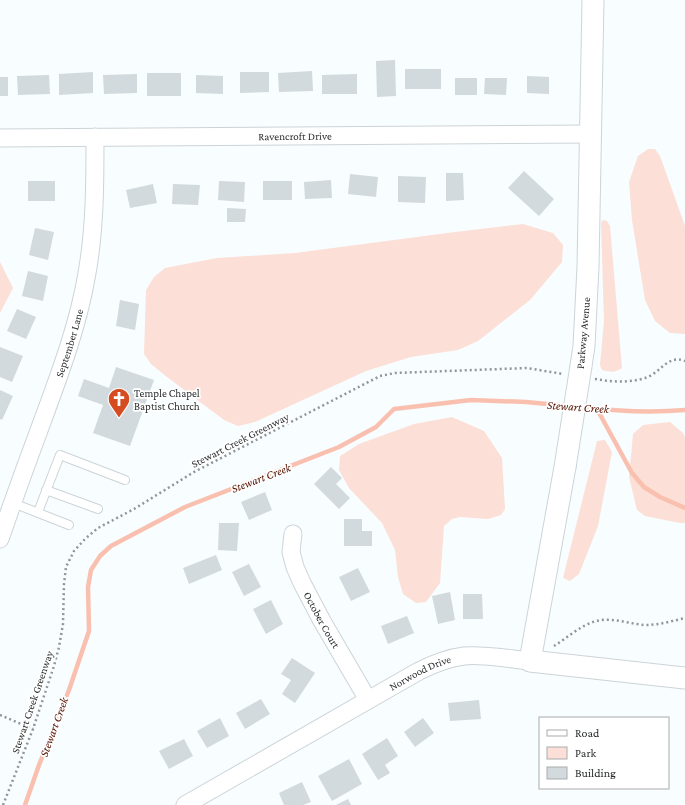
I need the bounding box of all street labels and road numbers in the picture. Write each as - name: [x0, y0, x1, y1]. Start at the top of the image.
- street label: Ravencroft Drive: [258, 130, 332, 142]
- street label: Parkway Avenue: [574, 296, 593, 369]
- street label: September Lane: [53, 307, 85, 379]
- street label: Stewart Creek Greenway: [189, 410, 292, 471]
- street label: October Court: [302, 589, 343, 651]
- street label: Stewart Creek Greenway: [8, 649, 56, 755]
- street label: Norwood Drive: [387, 653, 452, 693]

